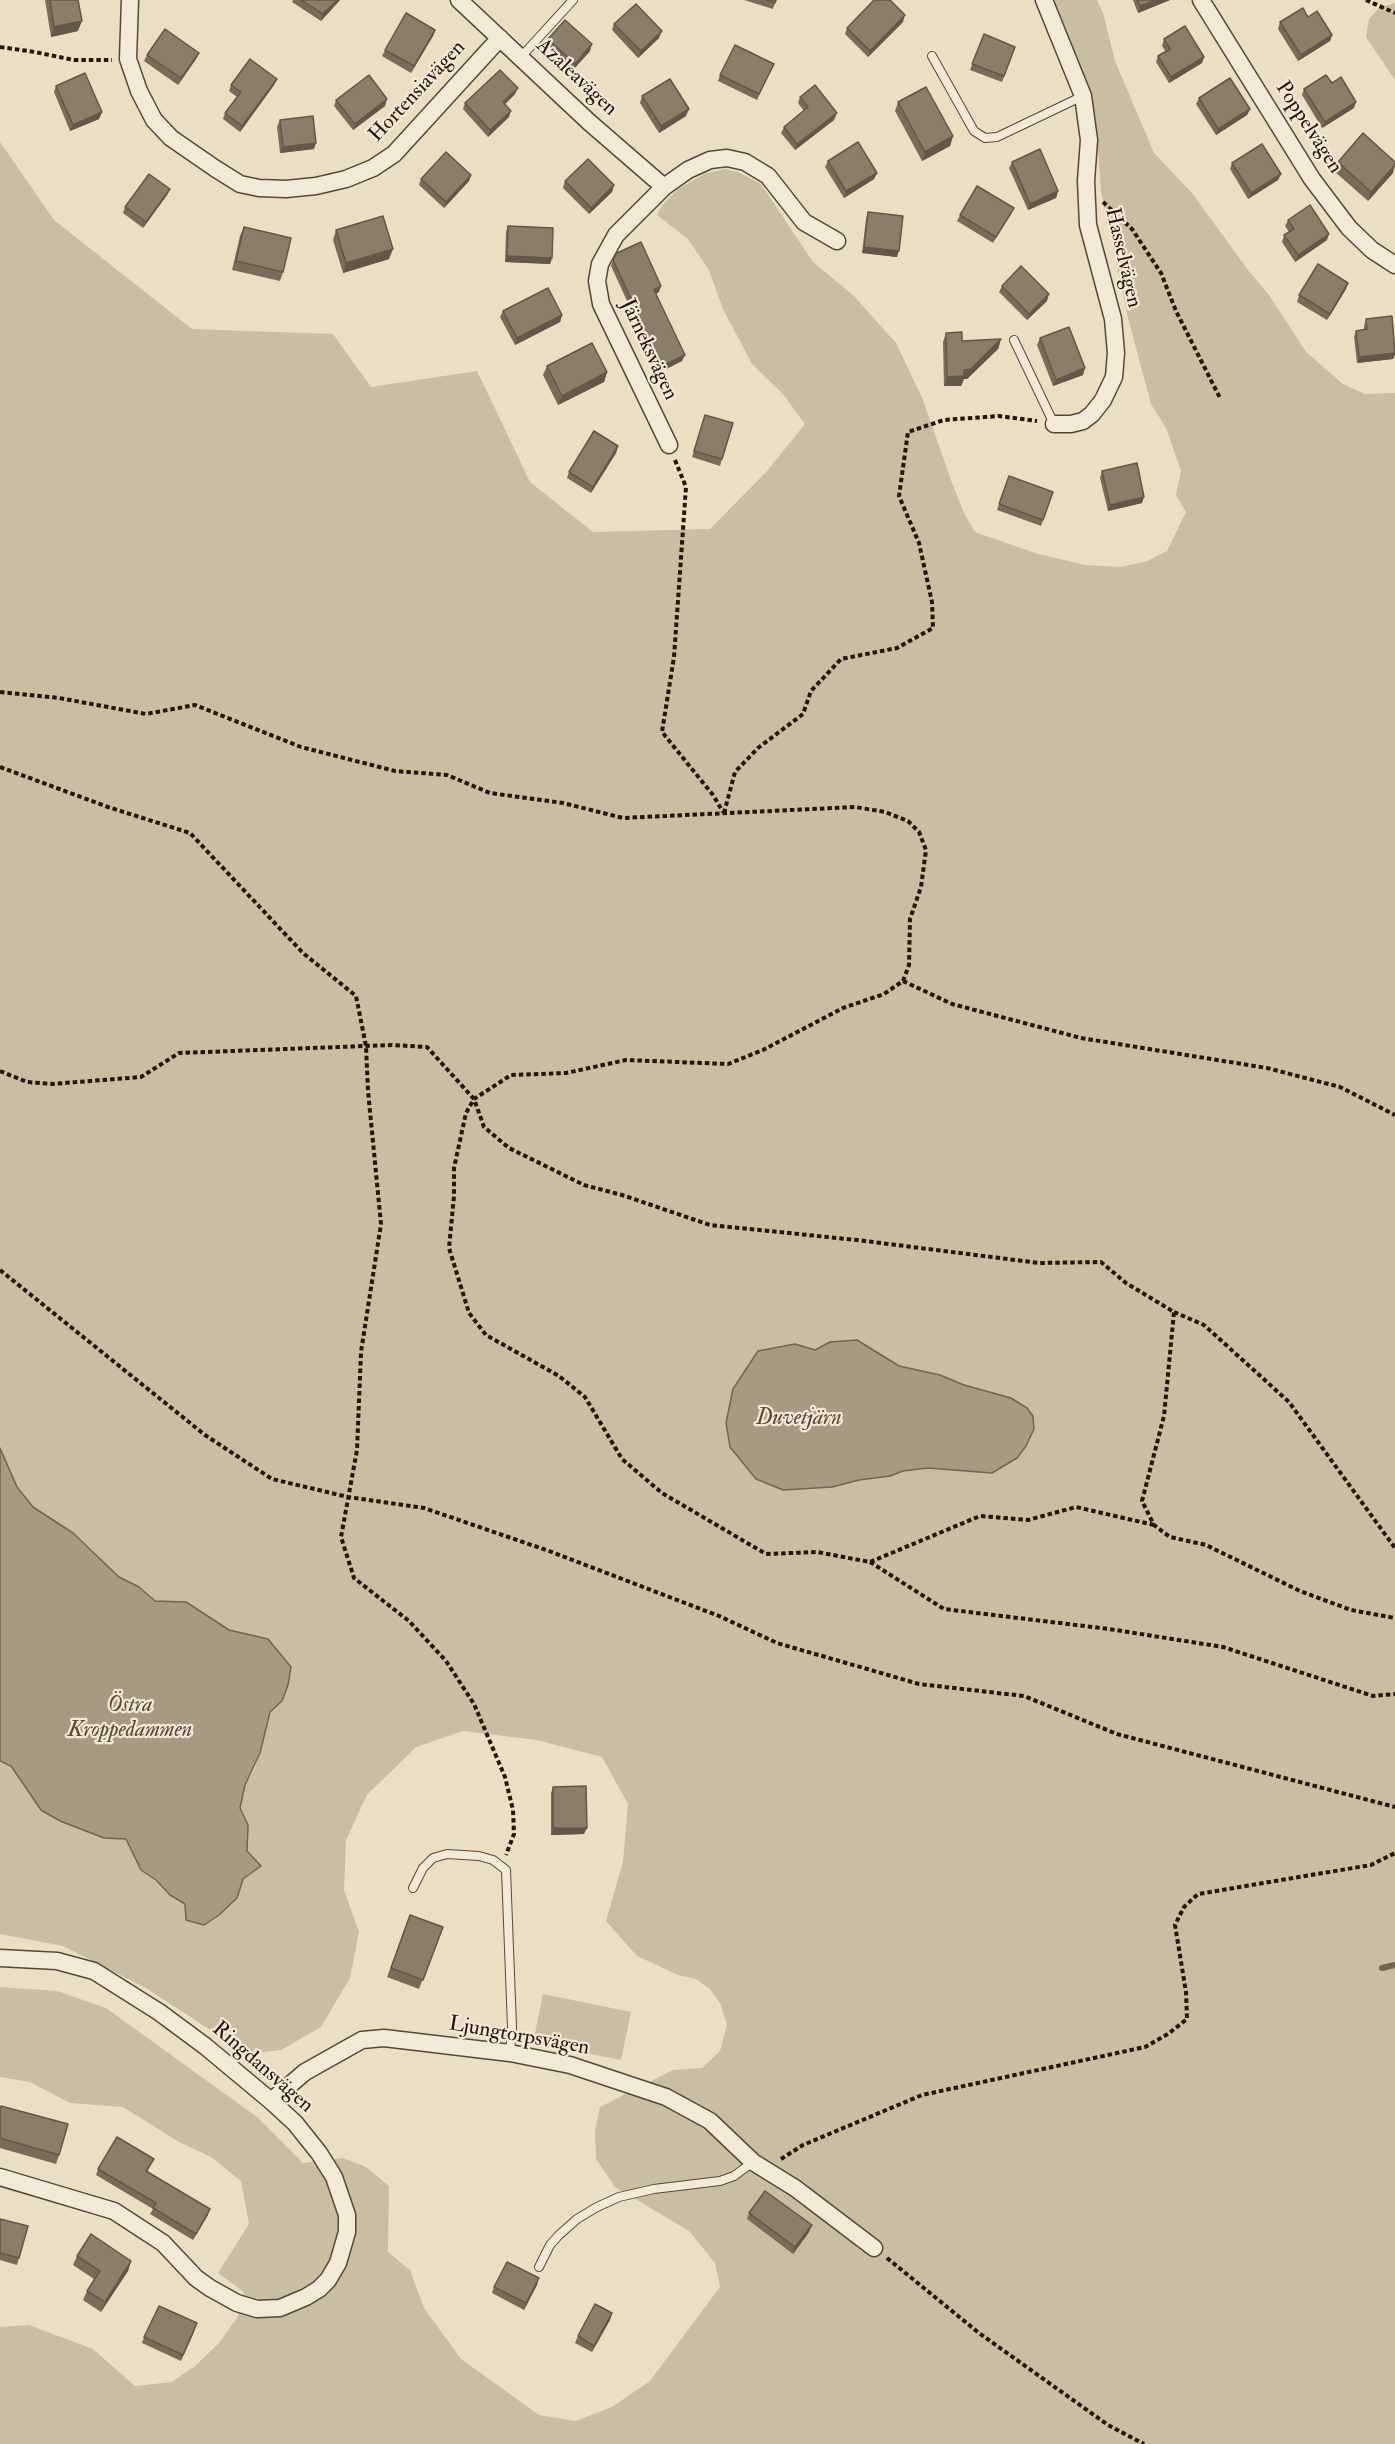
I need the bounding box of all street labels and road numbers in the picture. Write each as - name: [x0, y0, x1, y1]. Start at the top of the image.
- street label: Azaleavägen: [530, 34, 622, 122]
- street label: Hortensiavägen: [364, 36, 472, 148]
- street label: Poppelvägen: [1269, 77, 1347, 179]
- street label: Hasselvägen: [1098, 206, 1146, 310]
- street label: Järneksvägen: [614, 295, 682, 405]
- street label: Ljungtorpsvägen: [447, 2012, 591, 2062]
- street label: Ringdansvägen: [206, 2017, 318, 2119]

